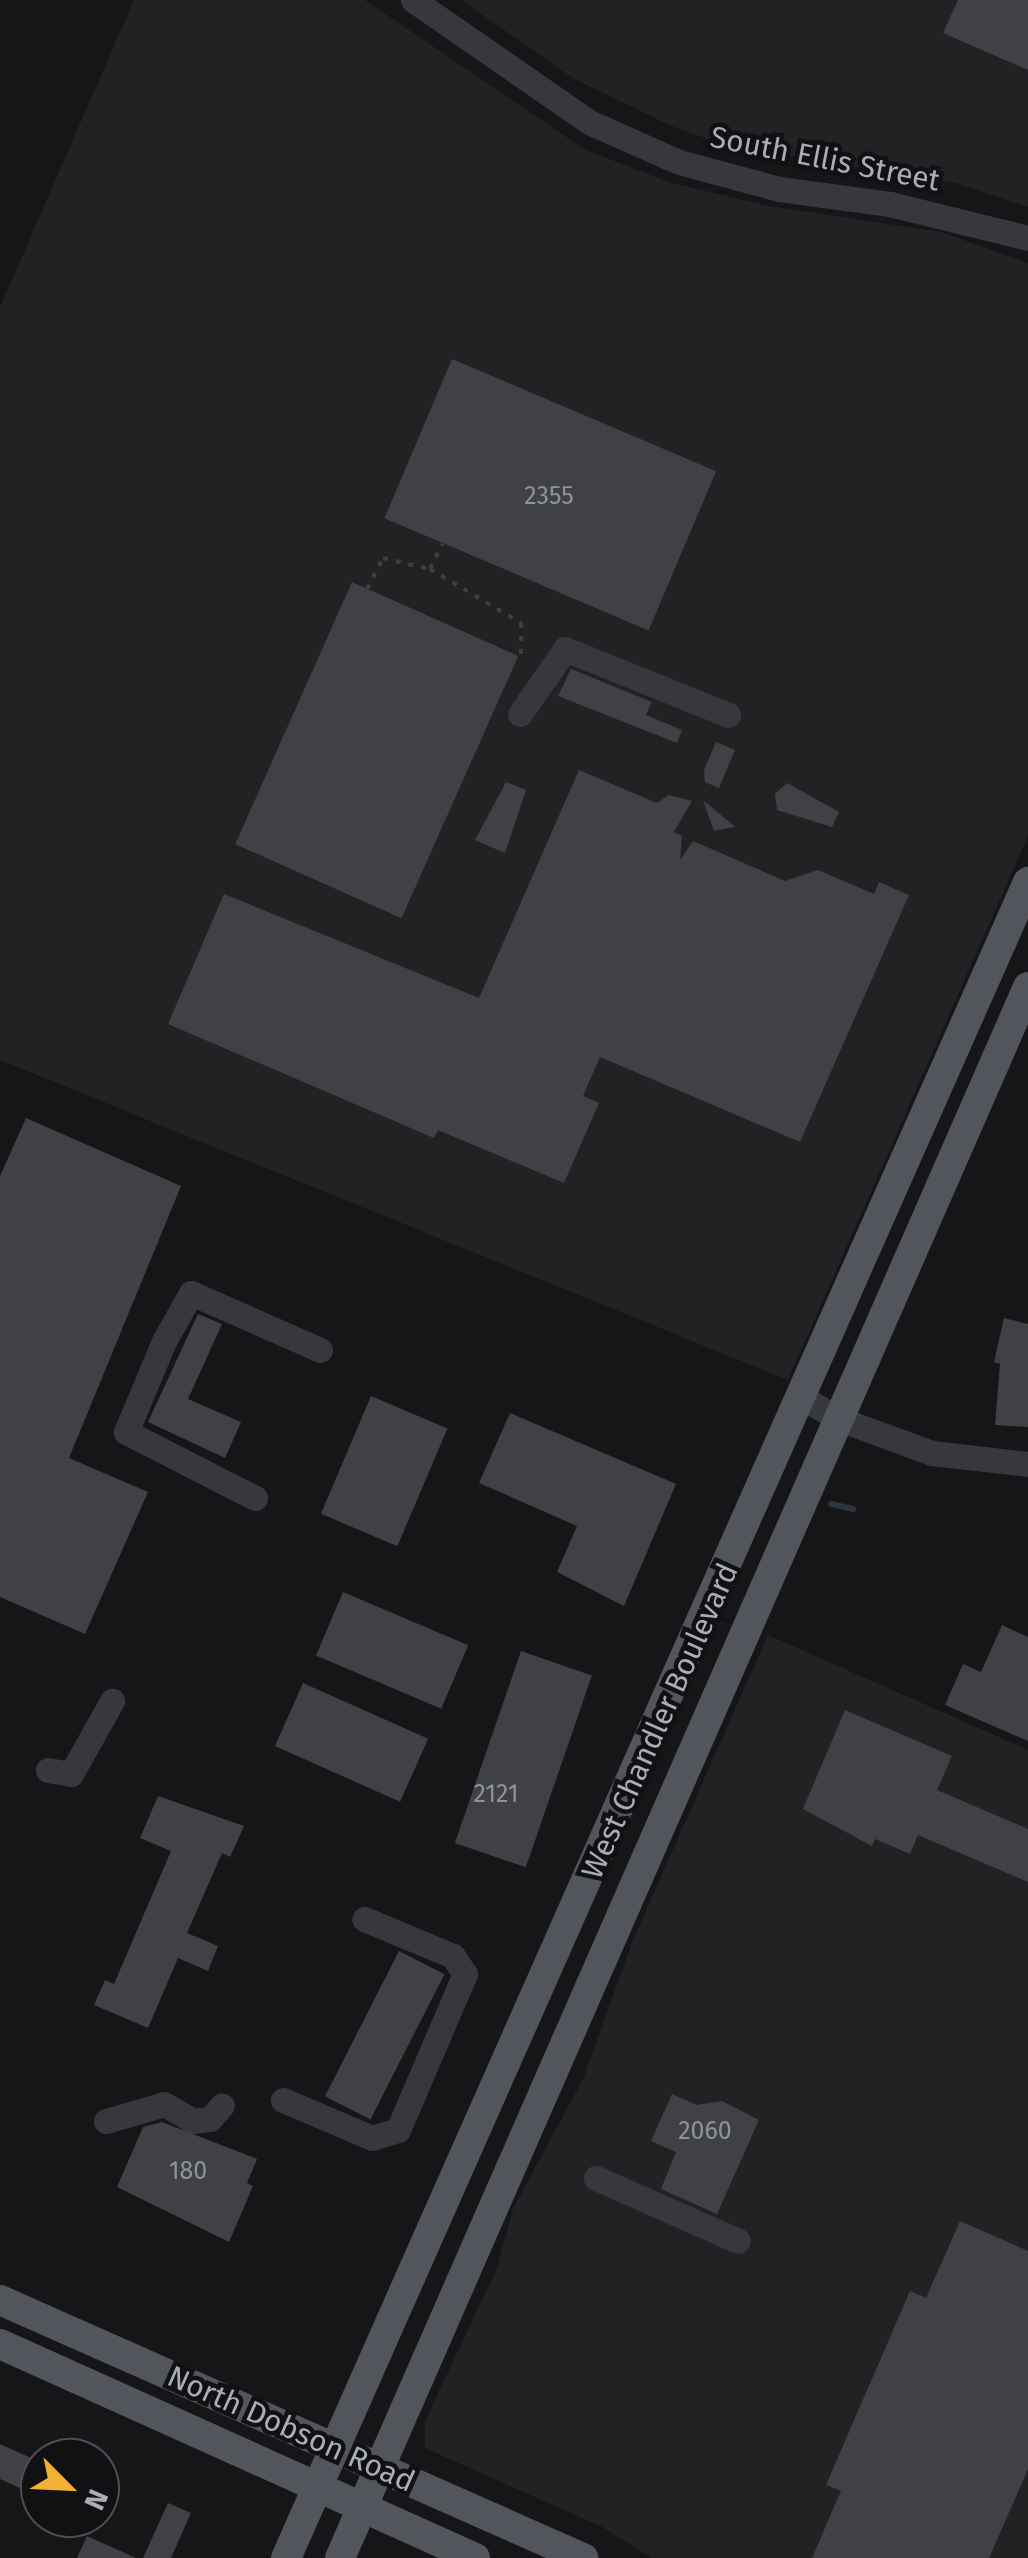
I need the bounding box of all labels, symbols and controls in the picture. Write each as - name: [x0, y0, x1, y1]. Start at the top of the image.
- street label: South Ellis Street: [707, 119, 943, 199]
- house number: 2355: [524, 481, 574, 511]
- street label: West Chandler Boulevard: [574, 1558, 746, 1884]
- house number: 2121: [473, 1779, 519, 1809]
- house number: 2060: [678, 2116, 732, 2146]
- house number: 180: [169, 2156, 207, 2186]
- street label: North Dobson Road: [162, 2358, 420, 2500]
- north arrow: [20, 2438, 120, 2538]
- text: N: [77, 2484, 115, 2515]

